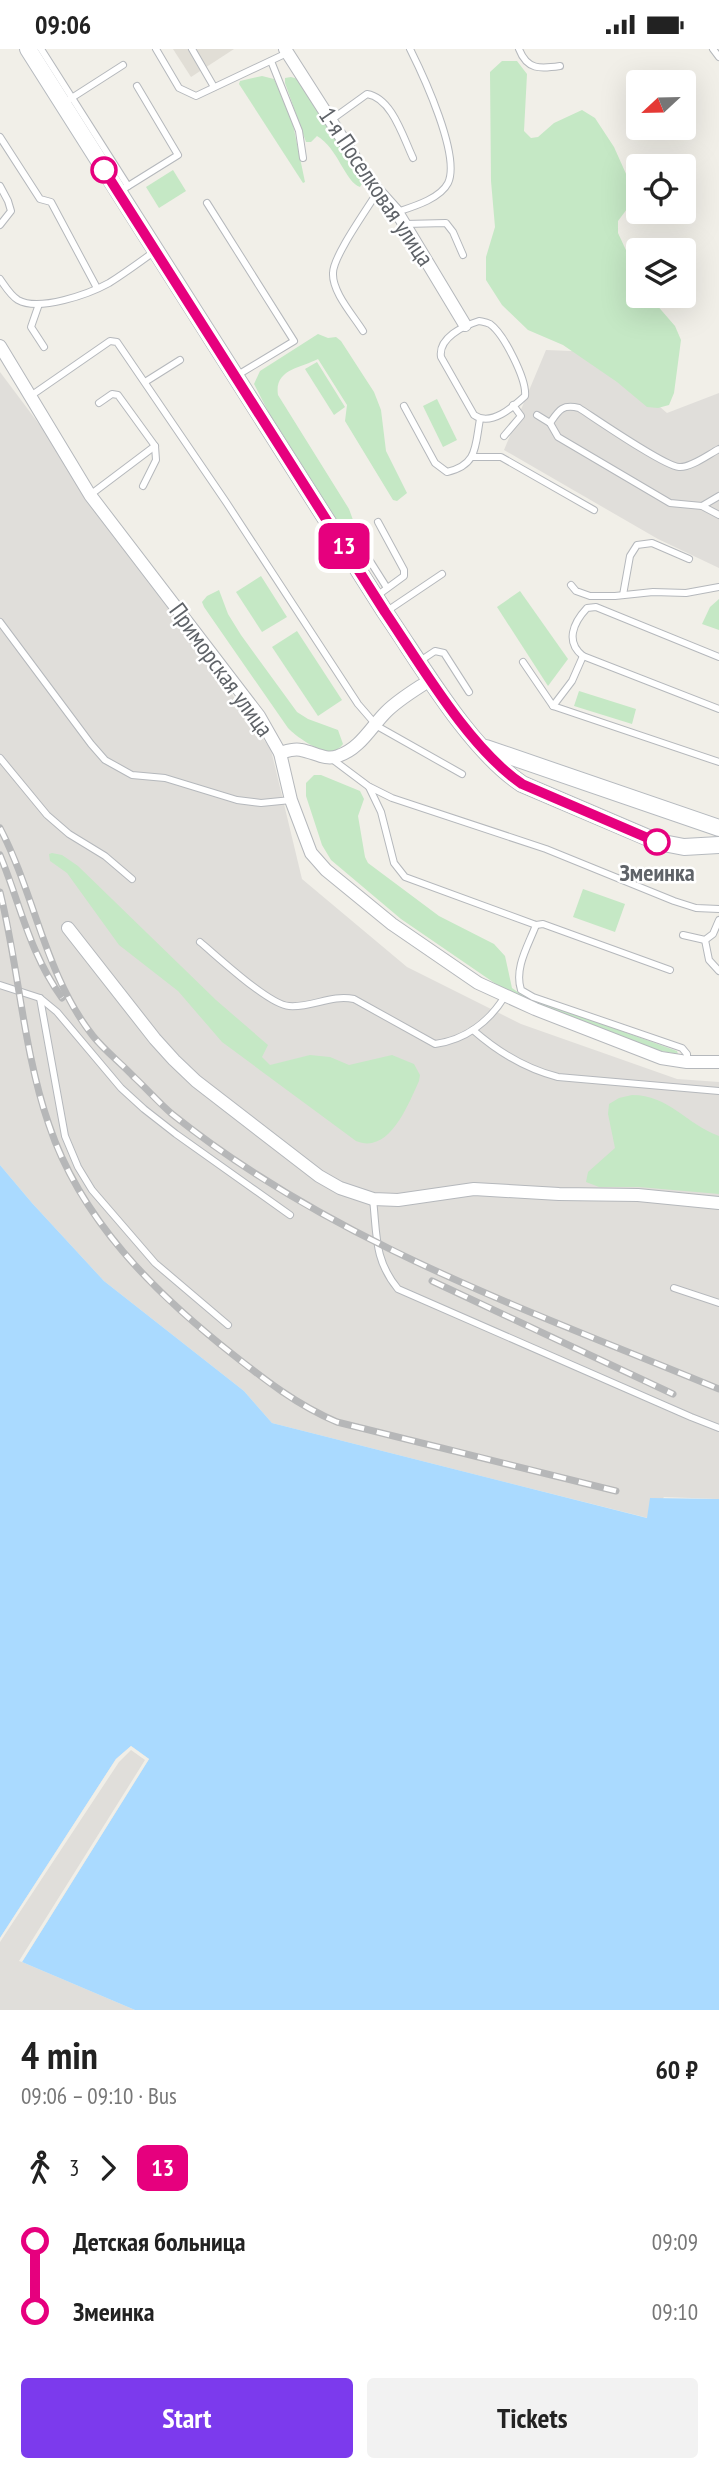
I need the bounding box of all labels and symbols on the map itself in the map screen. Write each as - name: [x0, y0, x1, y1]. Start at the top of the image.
- north arrow: [626, 70, 696, 140]
- street label: 1-я Поселковая улица: [312, 101, 441, 272]
- unlabelled marker: [91, 157, 117, 183]
- line badge: 13: [312, 523, 376, 569]
- street label: Приморская улица: [162, 597, 280, 743]
- marker: Змеинка: [644, 829, 670, 855]
- place label: Змеинка: [619, 857, 695, 888]

